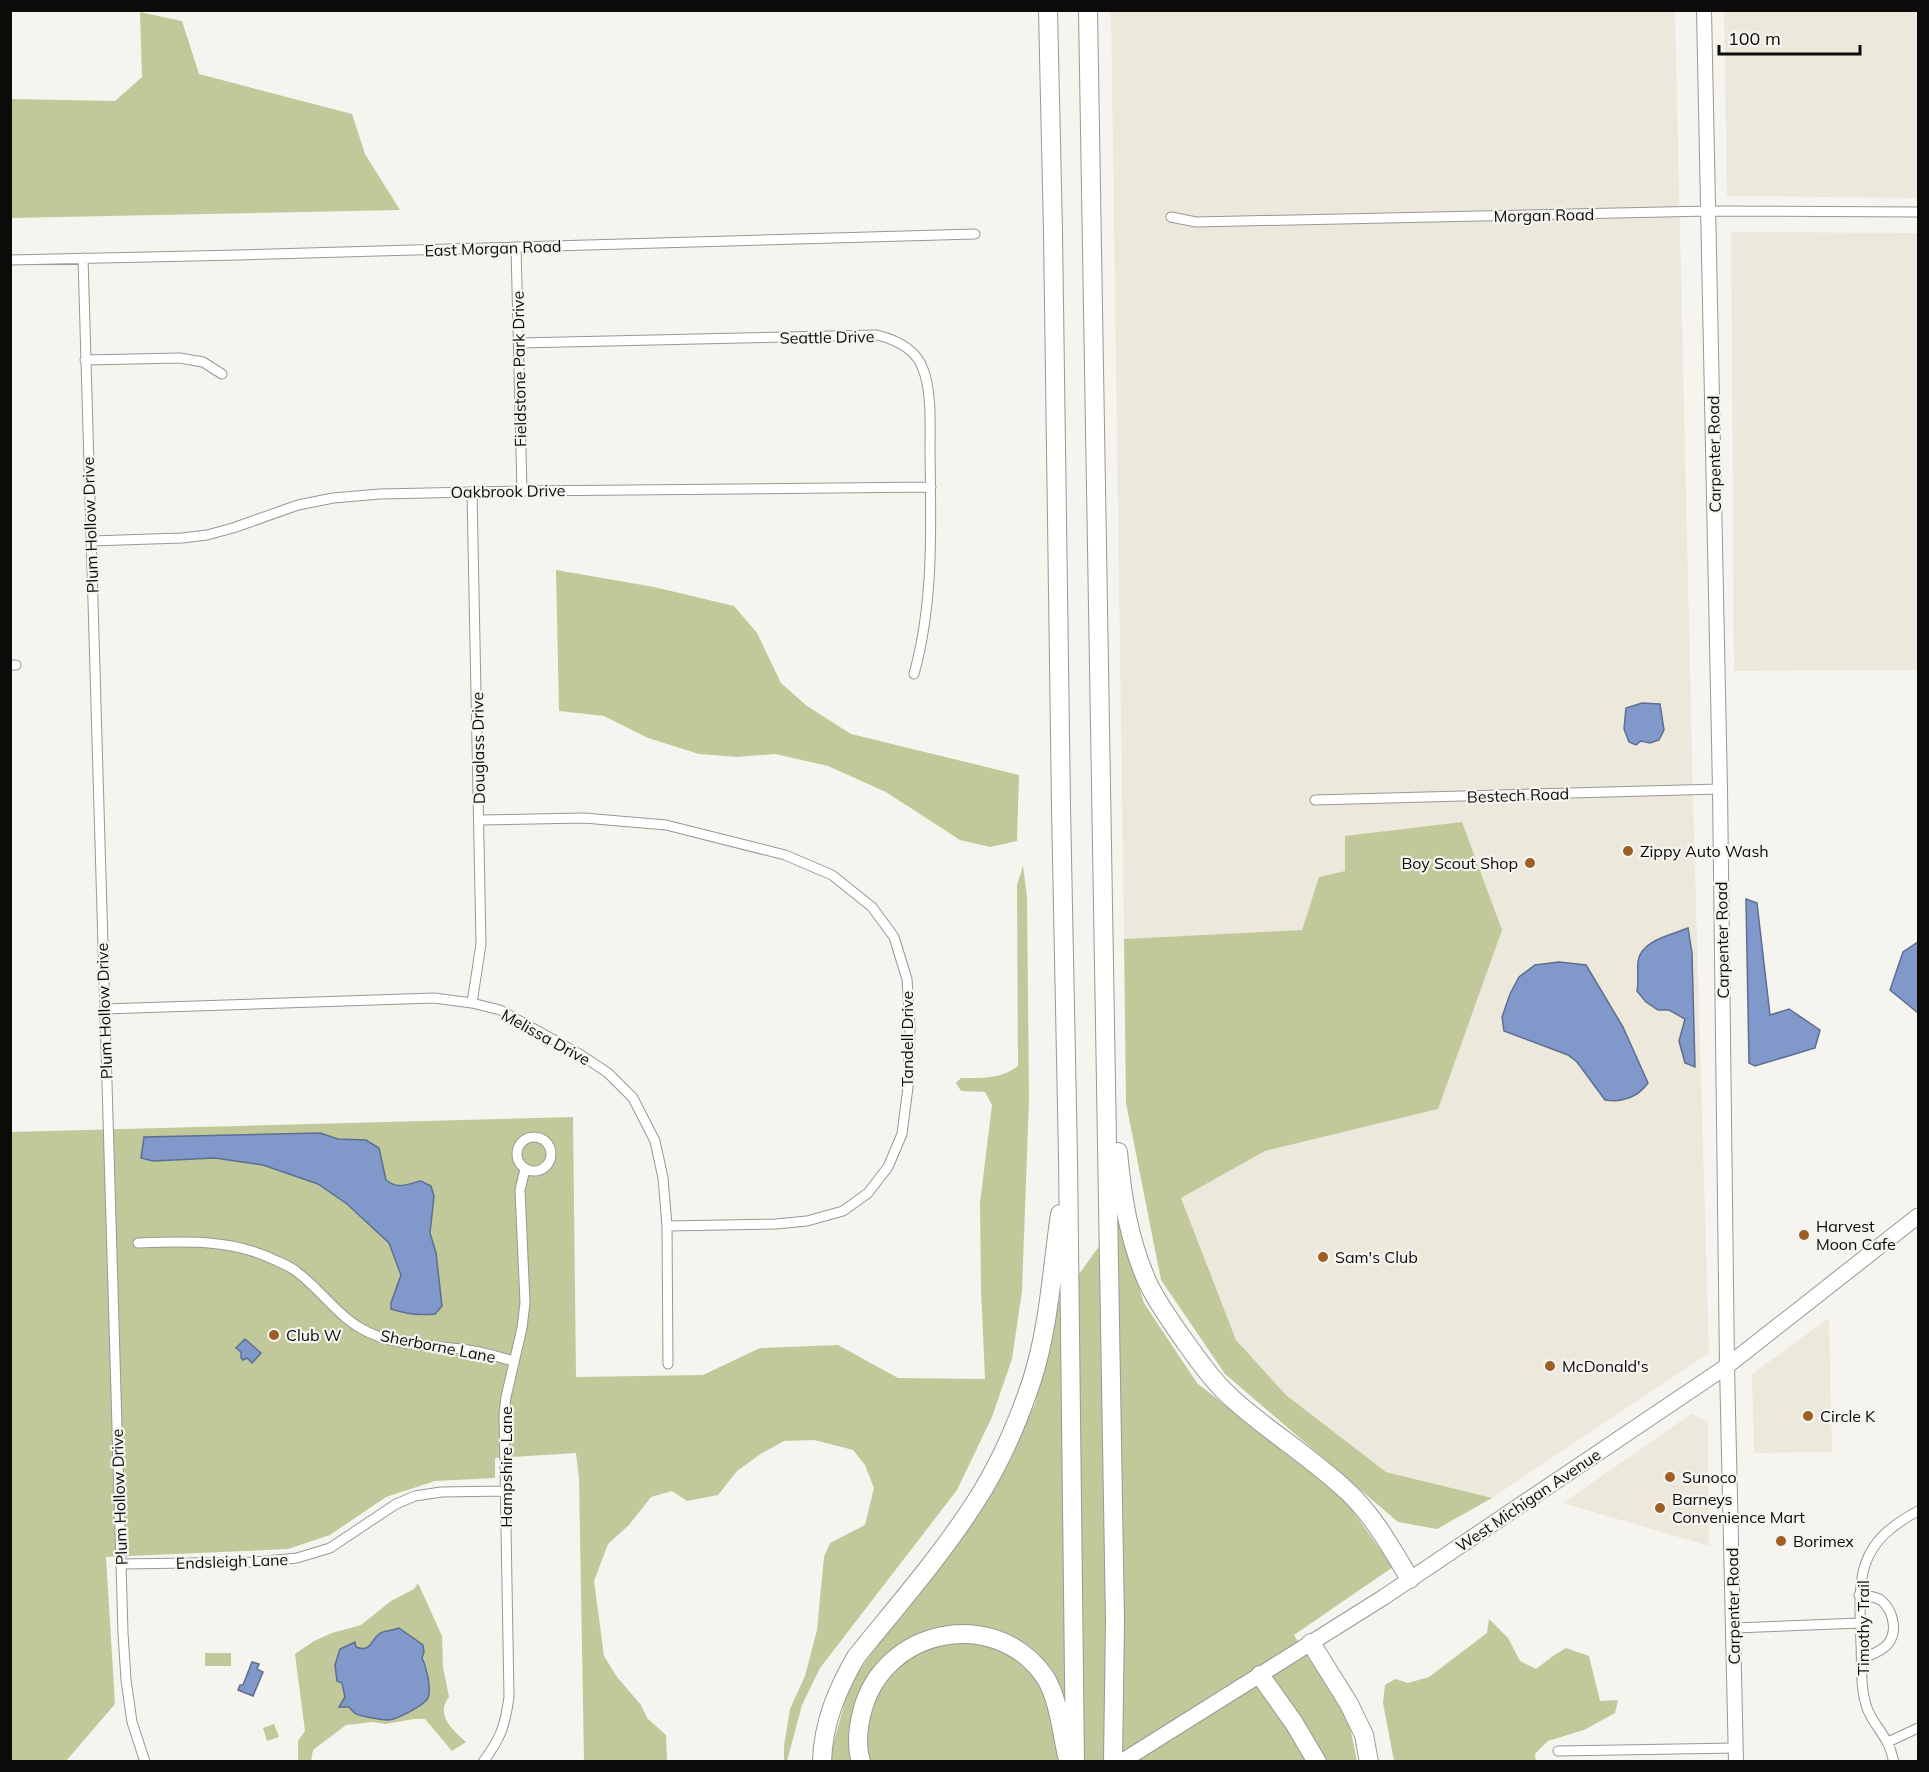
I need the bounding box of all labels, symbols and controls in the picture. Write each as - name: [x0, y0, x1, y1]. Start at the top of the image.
- scale bar: [1719, 18, 1860, 56]
- text: 100 m: [1728, 27, 1781, 50]
- street label: Morgan Road: [1494, 204, 1594, 226]
- street label: East Morgan Road: [424, 236, 562, 260]
- street label: Fieldstone Park Drive: [508, 291, 530, 447]
- street label: Seattle Drive: [780, 326, 874, 348]
- street label: Carpenter Road: [1703, 395, 1725, 513]
- street label: Plum Hollow Drive: [78, 456, 102, 594]
- street label: Oakbrook Drive: [450, 480, 566, 502]
- street label: Douglass Drive: [467, 692, 489, 804]
- street label: Bestech Road: [1466, 783, 1570, 807]
- place label: Zippy Auto Wash: [1640, 841, 1769, 861]
- marker: Zippy Auto Wash: [1621, 844, 1635, 858]
- place label: Boy Scout Shop: [1401, 853, 1518, 873]
- marker: Boy Scout Shop: [1523, 856, 1537, 870]
- street label: Carpenter Road: [1711, 881, 1733, 999]
- street label: Plum Hollow Drive: [92, 942, 116, 1080]
- street label: Tandell Drive: [897, 991, 917, 1087]
- street label: Melissa Drive: [498, 1004, 594, 1070]
- place label: Harvest Moon Cafe: [1816, 1216, 1896, 1254]
- marker: Harvest Moon Cafe: [1797, 1228, 1811, 1242]
- place label: Sam's Club: [1335, 1247, 1418, 1267]
- marker: Sam's Club: [1316, 1250, 1330, 1264]
- place label: Club W: [286, 1325, 342, 1345]
- street label: Sherborne Lane: [379, 1325, 497, 1367]
- marker: Club W: [267, 1328, 281, 1342]
- place label: McDonald's: [1562, 1356, 1649, 1376]
- marker: McDonald's: [1543, 1359, 1557, 1373]
- street label: Hampshire Lane: [496, 1406, 516, 1528]
- place label: Circle K: [1820, 1406, 1876, 1426]
- marker: Circle K: [1801, 1409, 1815, 1423]
- street label: Plum Hollow Drive: [107, 1428, 131, 1566]
- street label: West Michigan Avenue: [1452, 1444, 1604, 1556]
- place label: Sunoco: [1682, 1467, 1737, 1487]
- marker: Sunoco: [1663, 1470, 1677, 1484]
- place label: Barneys Convenience Mart: [1672, 1489, 1805, 1527]
- marker: Barneys Convenience Mart: [1653, 1501, 1667, 1515]
- place label: Borimex: [1793, 1531, 1854, 1551]
- marker: Borimex: [1774, 1534, 1788, 1548]
- street label: Carpenter Road: [1722, 1547, 1744, 1665]
- street label: Endsleigh Lane: [176, 1549, 288, 1573]
- street label: Timothy Trail: [1853, 1580, 1873, 1676]

